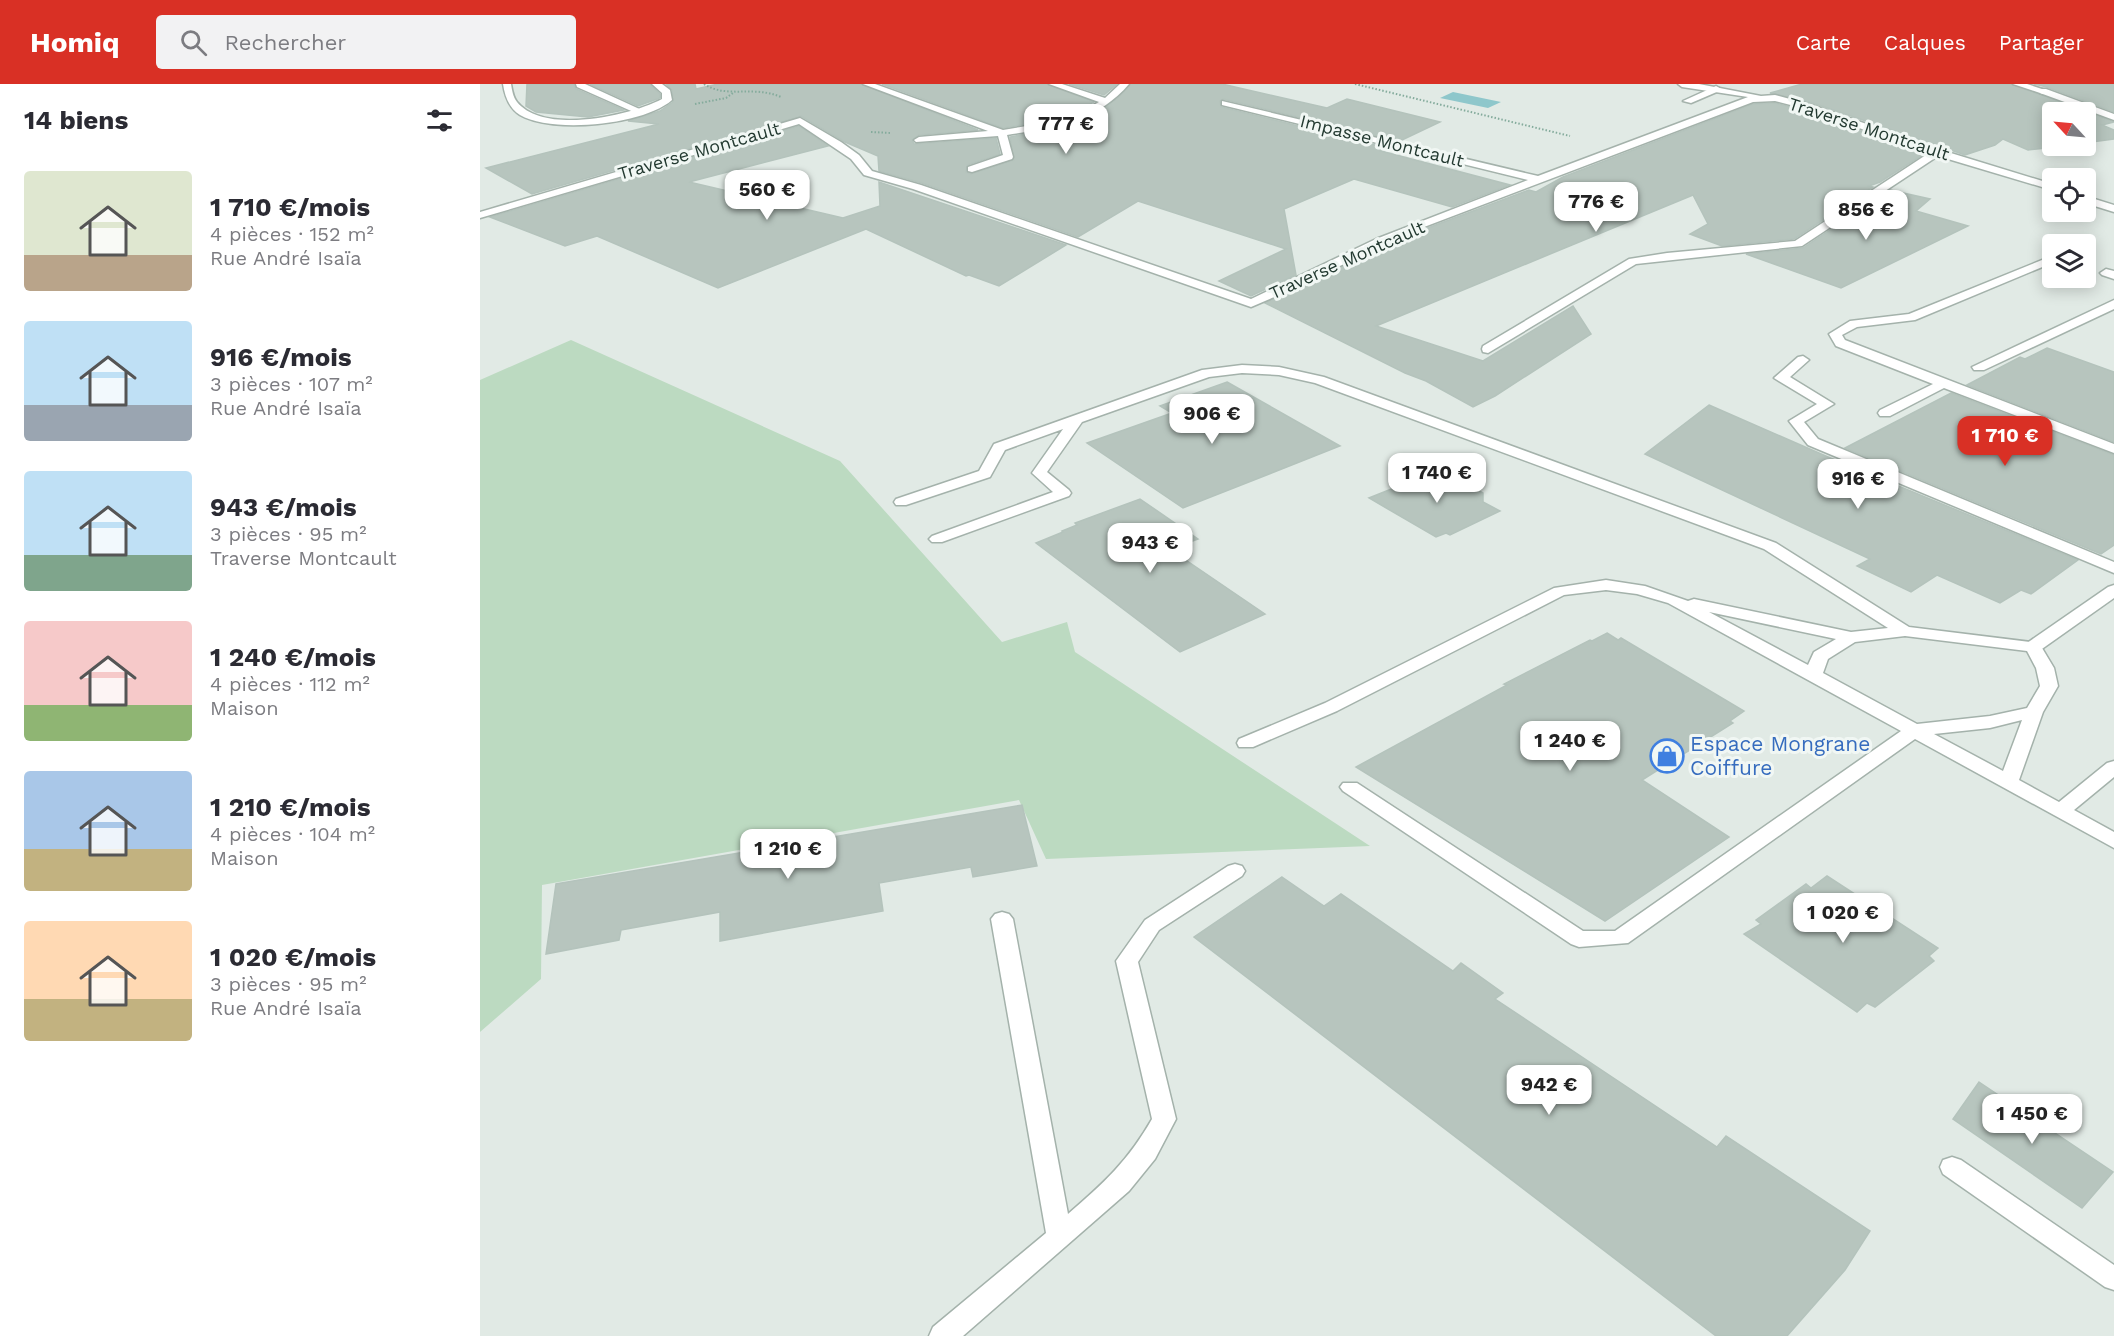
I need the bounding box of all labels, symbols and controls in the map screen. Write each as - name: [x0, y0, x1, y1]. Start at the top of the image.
- search box: [156, 15, 576, 69]
- text: Homiq: [30, 26, 120, 59]
- icon: search: [177, 26, 210, 59]
- text: Rechercher: [225, 30, 346, 55]
- text: Carte: [1796, 30, 1851, 55]
- text: Calques: [1884, 30, 1966, 55]
- text: Partager: [1999, 30, 2084, 55]
- street label: Traverse Montcault: [1786, 93, 1953, 165]
- north arrow: [2042, 102, 2096, 156]
- map controls: [2042, 102, 2096, 288]
- icon: filters: [423, 104, 456, 137]
- pin: 777 €: [1024, 104, 1108, 155]
- text: 14 biens: [24, 105, 128, 135]
- street label: Impasse Montcault: [1298, 110, 1467, 171]
- text: 777 €: [1038, 111, 1094, 135]
- street label: Traverse Montcault: [615, 117, 783, 184]
- button: locate: [2042, 168, 2096, 222]
- pin: 560 €: [725, 170, 809, 221]
- text: 560 €: [739, 177, 795, 201]
- pin: 776 €: [1554, 182, 1638, 233]
- text: 776 €: [1568, 189, 1624, 213]
- pin: 856 €: [1824, 190, 1908, 241]
- text: 1 710 €/mois: [210, 192, 370, 222]
- icon: home: [72, 195, 144, 267]
- text: 856 €: [1838, 197, 1894, 221]
- street label: Traverse Montcault: [1266, 216, 1428, 303]
- text: 4 pièces · 152 m²: [210, 222, 374, 246]
- button: layers: [2042, 234, 2096, 288]
- text: Rue André Isaïa: [210, 246, 362, 270]
- text: 916 €/mois: [210, 342, 352, 372]
- icon: home: [72, 345, 144, 417]
- text: 3 pièces · 107 m²: [210, 372, 373, 396]
- pin: 906 €: [1170, 394, 1254, 445]
- text: Rue André Isaïa: [210, 396, 362, 420]
- text: 906 €: [1183, 401, 1241, 425]
- pin: 1 710 €: [1950, 416, 2060, 467]
- text: 1 710 €: [1971, 423, 2039, 447]
- pin: 1 740 €: [1382, 453, 1492, 504]
- pin: 916 €: [1816, 459, 1900, 510]
- text: 1 740 €: [1402, 460, 1472, 484]
- text: 916 €: [1831, 466, 1885, 490]
- text: 943 €/mois: [210, 492, 357, 522]
- icon: home: [72, 495, 144, 567]
- text: 3 pièces · 95 m²: [210, 522, 366, 546]
- pin: 943 €: [1108, 523, 1192, 574]
- text: 943 €: [1122, 530, 1178, 554]
- text: Traverse Montcault: [210, 546, 397, 570]
- text: 1 240 €/mois: [210, 642, 376, 672]
- icon: home: [72, 645, 144, 717]
- text: 4 pièces · 112 m²: [210, 672, 370, 696]
- text: Maison: [210, 696, 279, 720]
- pin: 1 240 €: [1515, 721, 1625, 772]
- text: 1 240 €: [1534, 728, 1606, 752]
- place label: Espace Mongrane Coiffure: [1690, 731, 1870, 780]
- shop icon: Espace Mongrane Coiffure: [1649, 738, 1685, 774]
- text: 1 210 €/mois: [210, 792, 371, 822]
- icon: home: [72, 795, 144, 867]
- text: 4 pièces · 104 m²: [210, 822, 375, 846]
- pin: 1 210 €: [733, 829, 843, 880]
- text: 1 210 €: [754, 836, 822, 860]
- text: Maison: [210, 846, 279, 870]
- pin: 1 020 €: [1788, 893, 1898, 944]
- text: 1 020 €: [1807, 900, 1879, 924]
- text: 1 020 €/mois: [210, 942, 376, 972]
- icon: home: [72, 945, 144, 1017]
- text: 3 pièces · 95 m²: [210, 972, 366, 996]
- text: Rue André Isaïa: [210, 996, 362, 1020]
- pin: 942 €: [1507, 1065, 1591, 1116]
- text: 942 €: [1521, 1072, 1577, 1096]
- pin: 1 450 €: [1977, 1094, 2087, 1145]
- text: 1 450 €: [1996, 1101, 2068, 1125]

